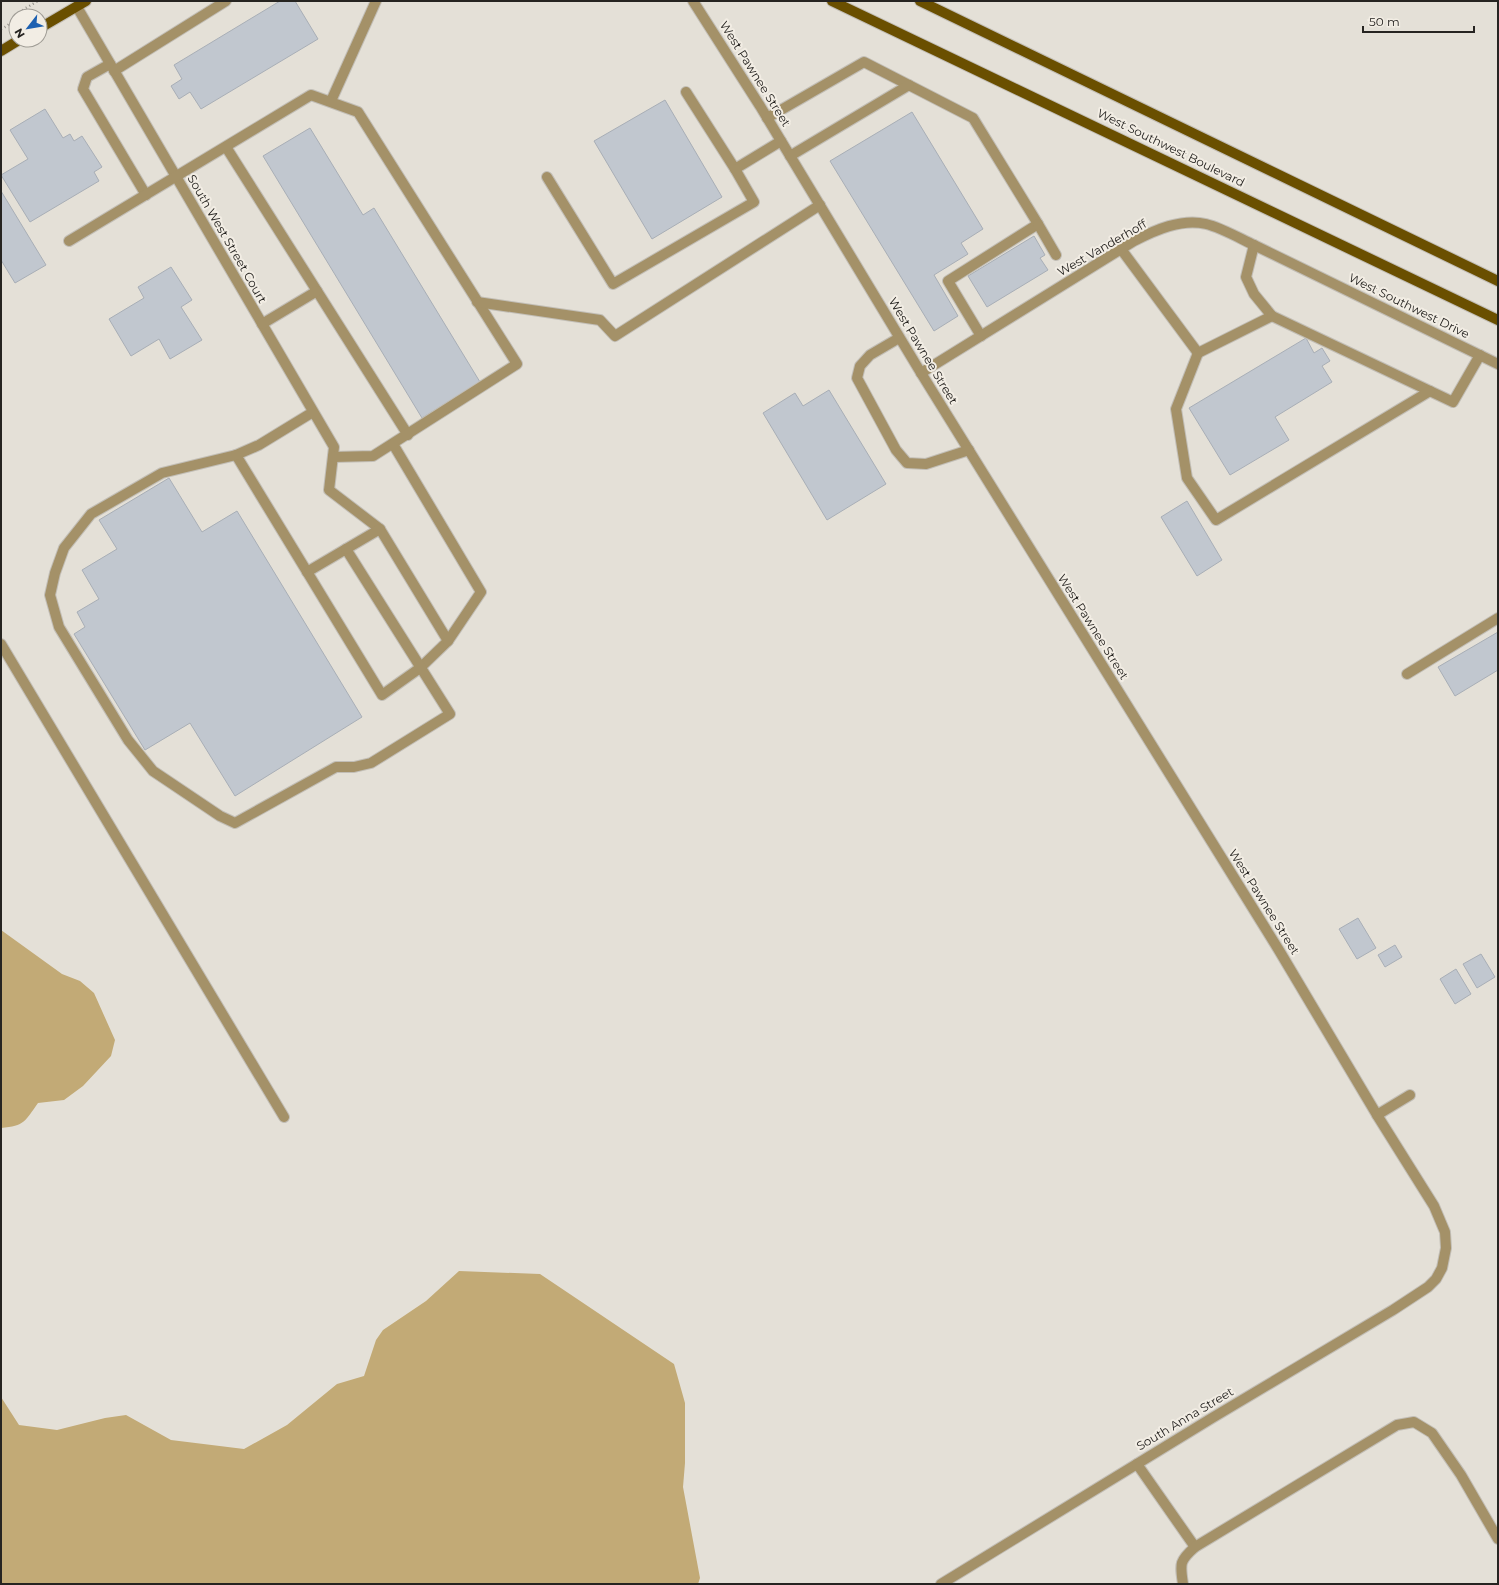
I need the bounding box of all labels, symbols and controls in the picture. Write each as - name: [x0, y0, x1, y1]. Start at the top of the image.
- north arrow: [8, 8, 48, 48]
- scale bar: [1363, 8, 1474, 34]
- text: 50 m: [1369, 14, 1400, 29]
- street label: West Pawnee Street: [717, 18, 794, 129]
- text: N: [11, 26, 28, 41]
- street label: West Southwest Boulevard: [1095, 105, 1247, 190]
- street label: South West Street Court: [184, 172, 270, 306]
- street label: West Vanderhoff: [1054, 215, 1150, 279]
- street label: West Southwest Drive: [1346, 270, 1472, 341]
- street label: West Pawnee Street: [886, 295, 961, 407]
- street label: West Pawnee Street: [1055, 571, 1132, 682]
- street label: West Pawnee Street: [1226, 846, 1303, 957]
- street label: South Anna Street: [1134, 1384, 1236, 1453]

